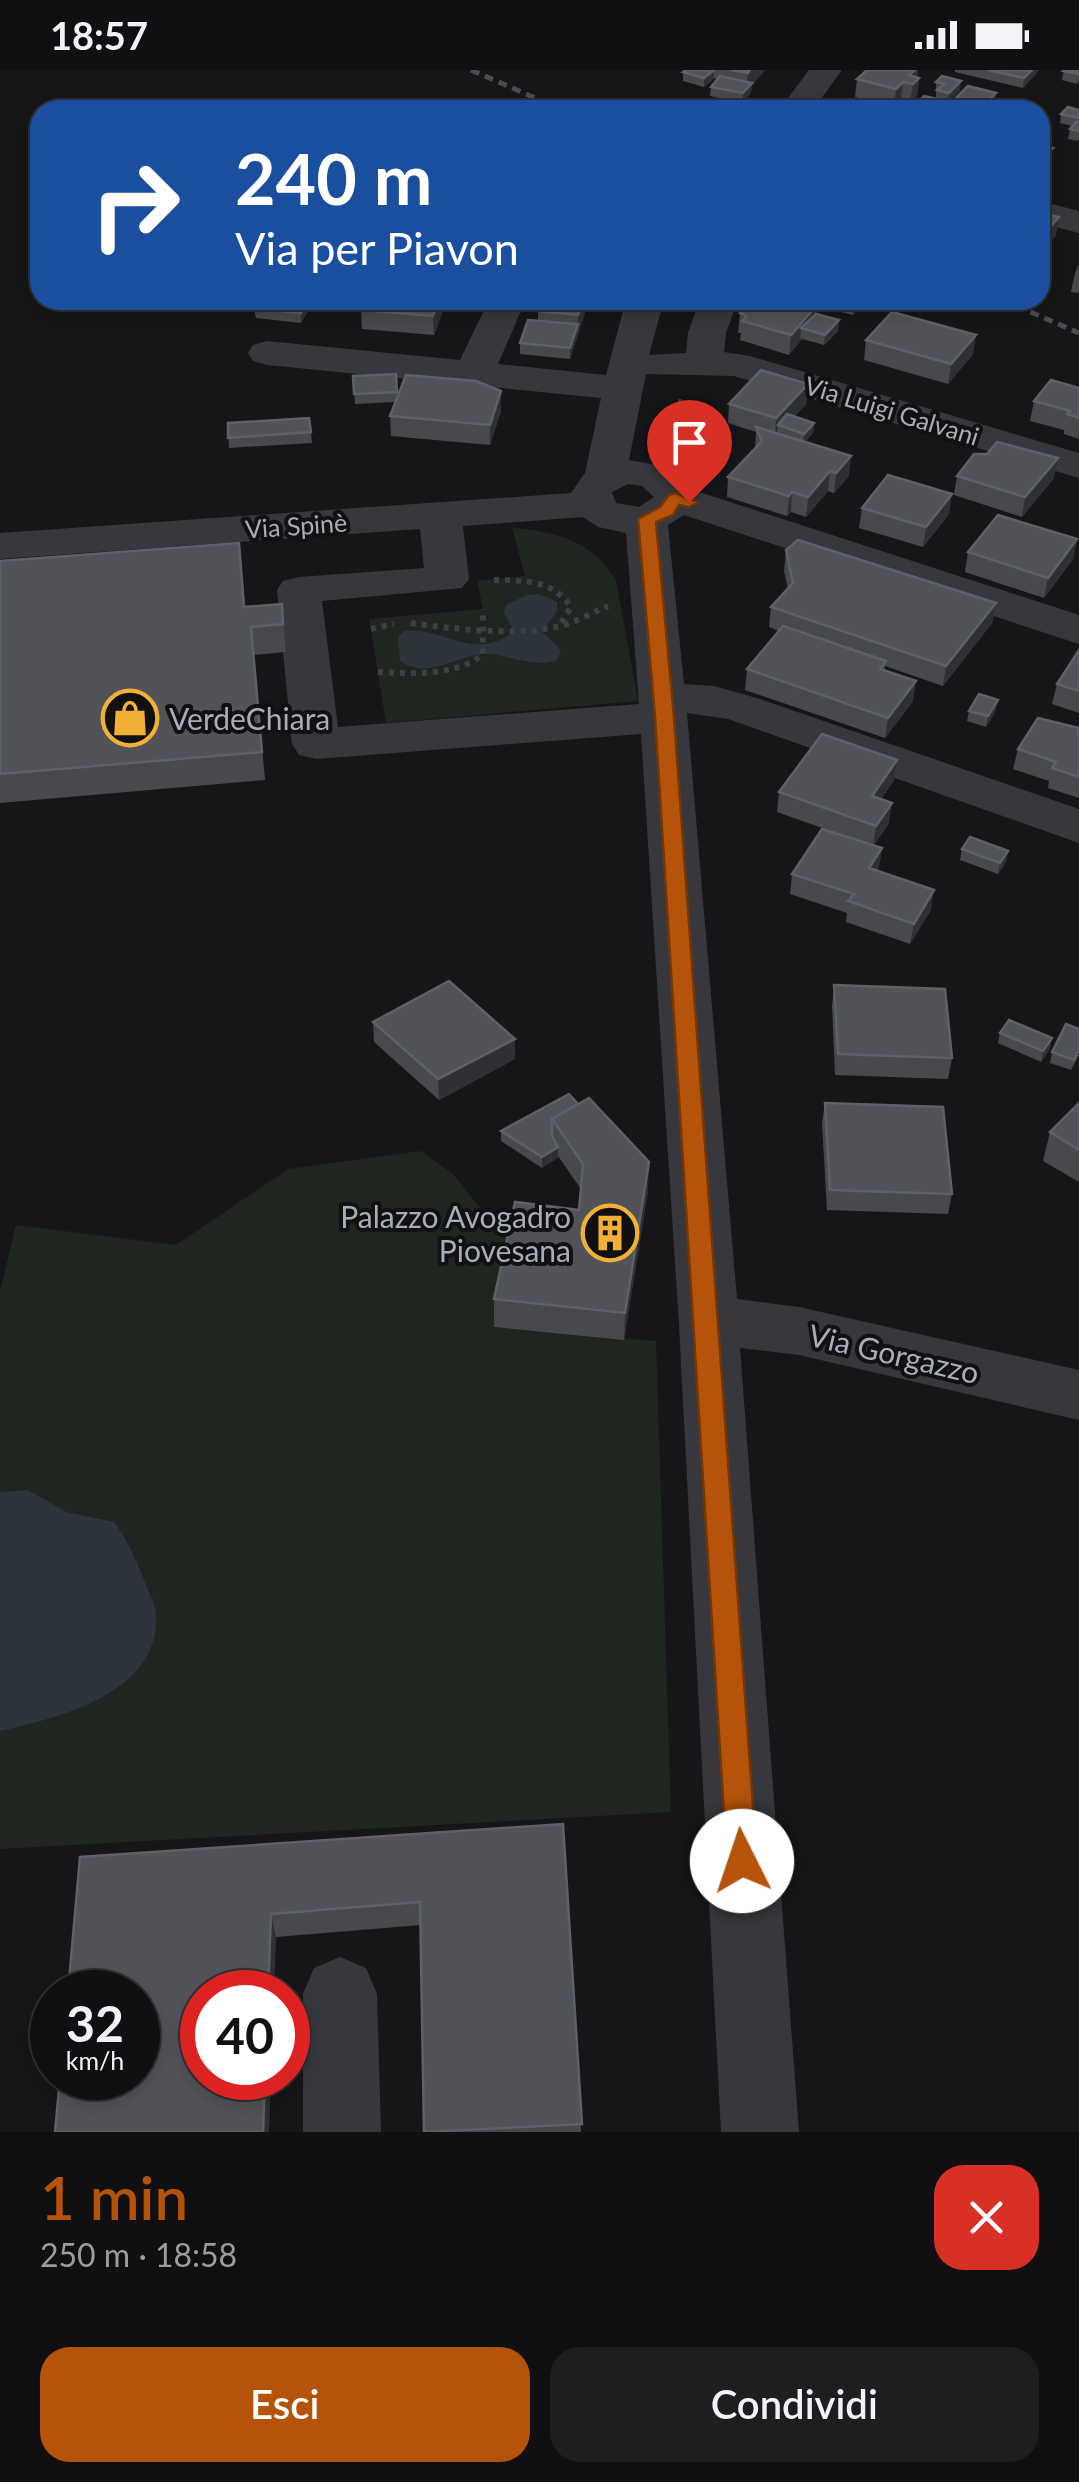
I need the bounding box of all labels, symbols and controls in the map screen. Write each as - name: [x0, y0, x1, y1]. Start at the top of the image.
- text: 18:57: [50, 12, 148, 58]
- text: 240 m: [235, 136, 432, 220]
- icon: right: [70, 140, 200, 270]
- text: Via per Piavon: [235, 221, 519, 275]
- street label: Via Luigi Galvani: [801, 369, 983, 451]
- pin: [647, 400, 732, 503]
- icon: arrive: [662, 415, 717, 470]
- street label: Via Spinè: [244, 506, 348, 544]
- shop icon: VerdeChiara: [100, 688, 160, 748]
- place label: VerdeChiara: [169, 700, 330, 736]
- place label: Palazzo Avogadro Piovesana: [340, 1198, 571, 1268]
- building icon: Palazzo Avogadro Piovesana: [580, 1203, 640, 1263]
- street label: Via Gorgazzo: [805, 1316, 983, 1390]
- position arrow: [690, 1809, 794, 1913]
- speed limit sign: 40: [180, 1970, 310, 2100]
- text: 32: [66, 1993, 124, 2053]
- text: km/h: [66, 2045, 124, 2075]
- text: 1 min: [40, 2161, 188, 2233]
- button: close: [934, 2165, 1039, 2270]
- text: 250 m · 18:58: [40, 2235, 237, 2274]
- button: Esci: [40, 2347, 530, 2462]
- button: Condividi: [550, 2347, 1039, 2462]

